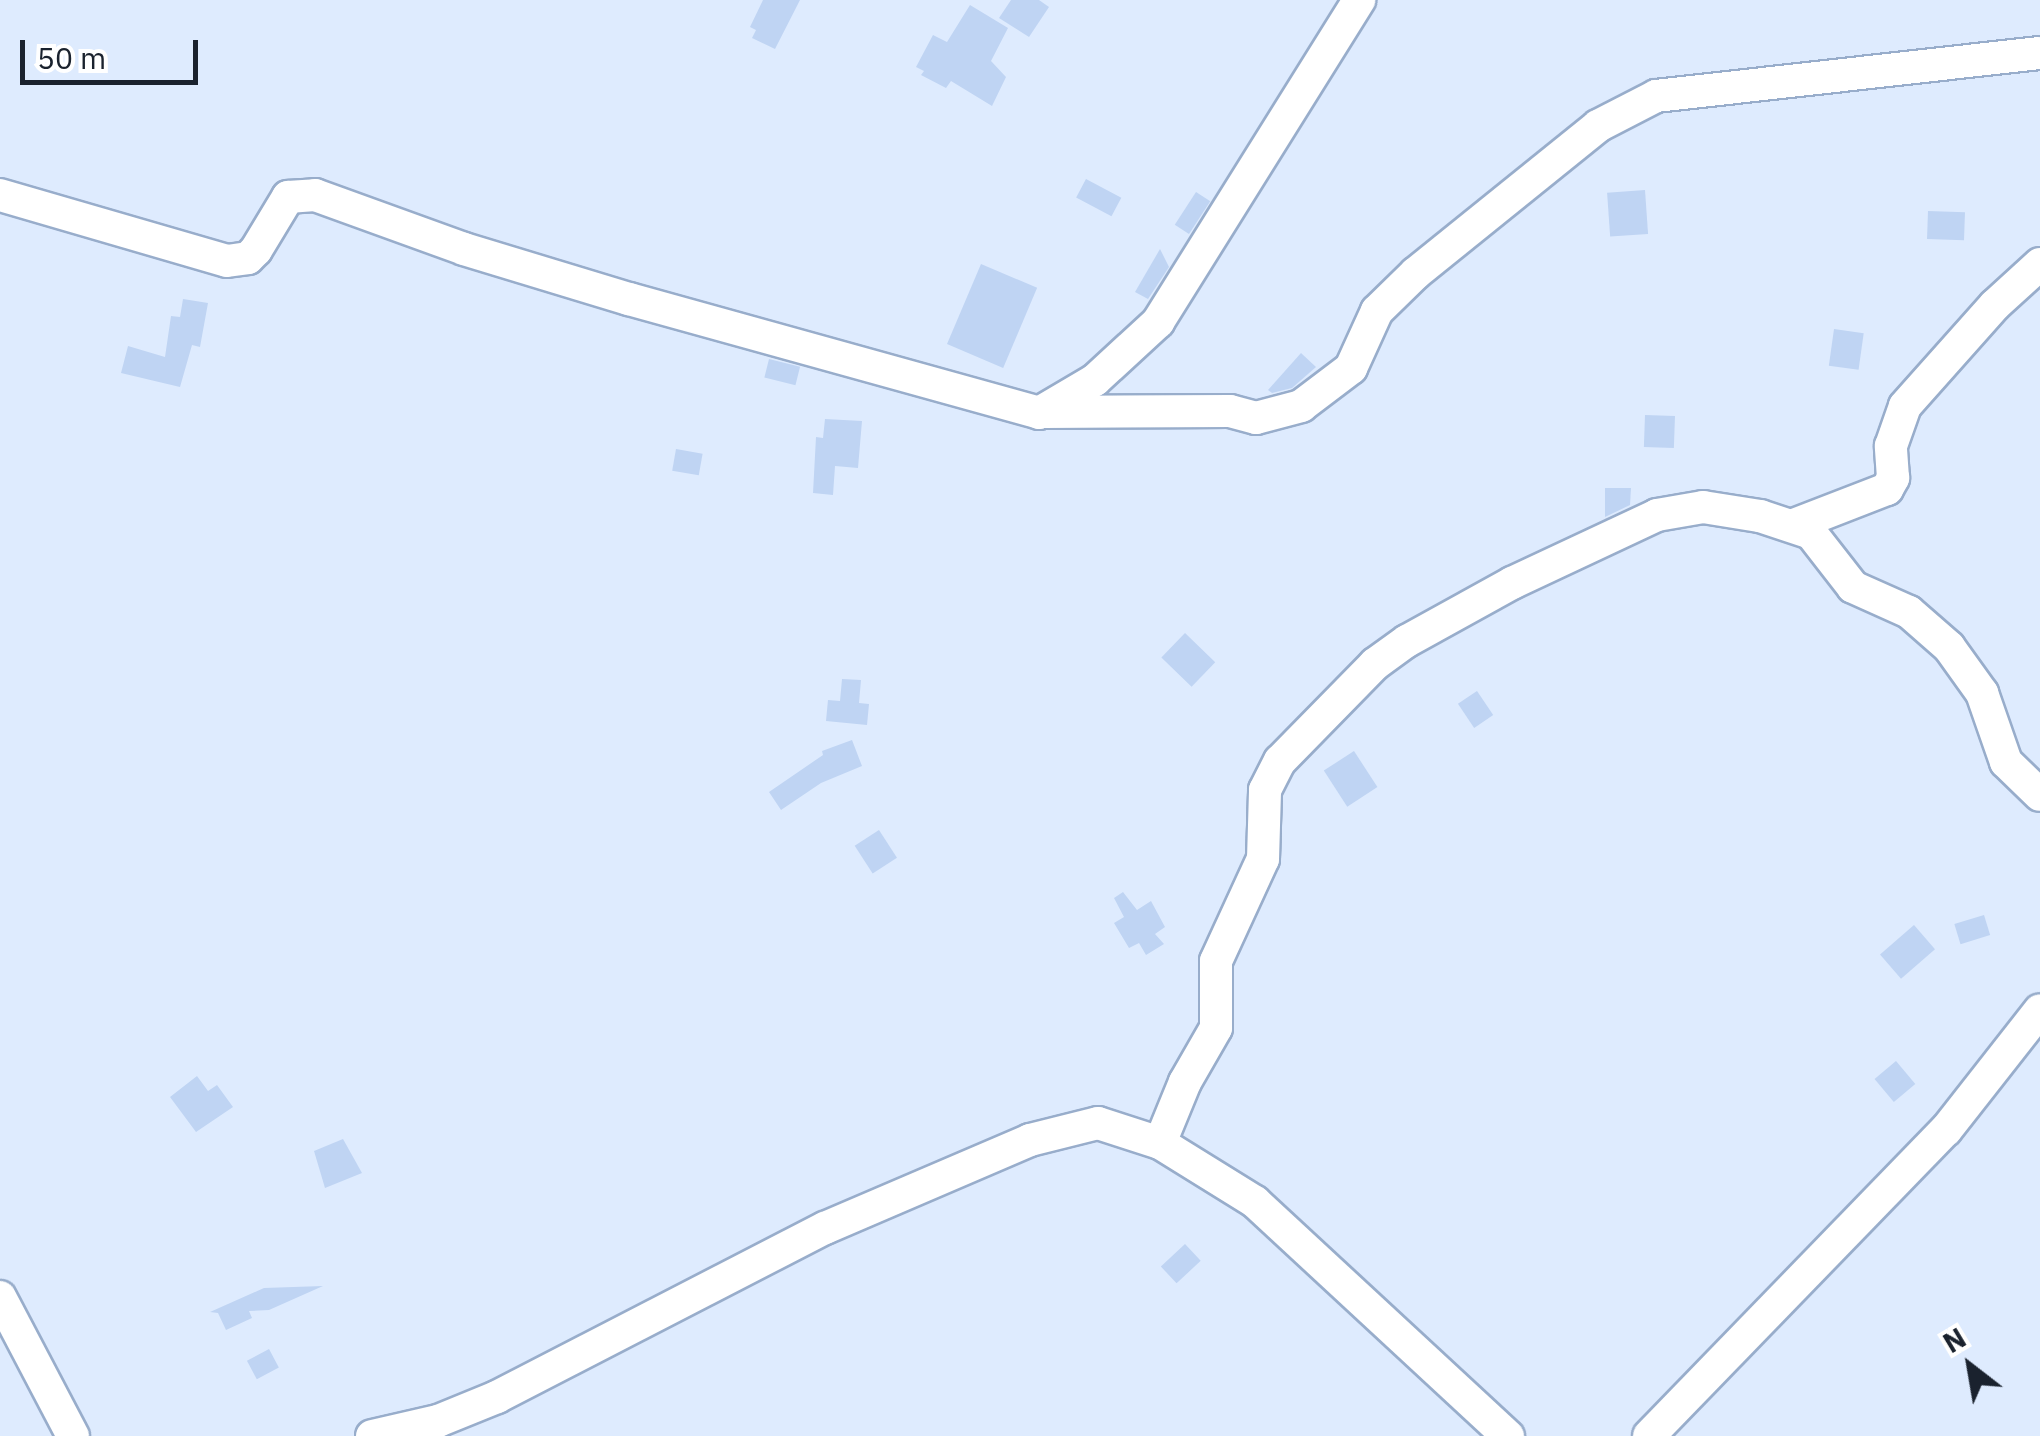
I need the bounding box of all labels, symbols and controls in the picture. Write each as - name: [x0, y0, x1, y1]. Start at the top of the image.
- scale bar: [25, 20, 202, 82]
- text: 50 m: [37, 38, 106, 77]
- north arrow: [1920, 1316, 2020, 1416]
- text: N: [1936, 1319, 1973, 1361]

